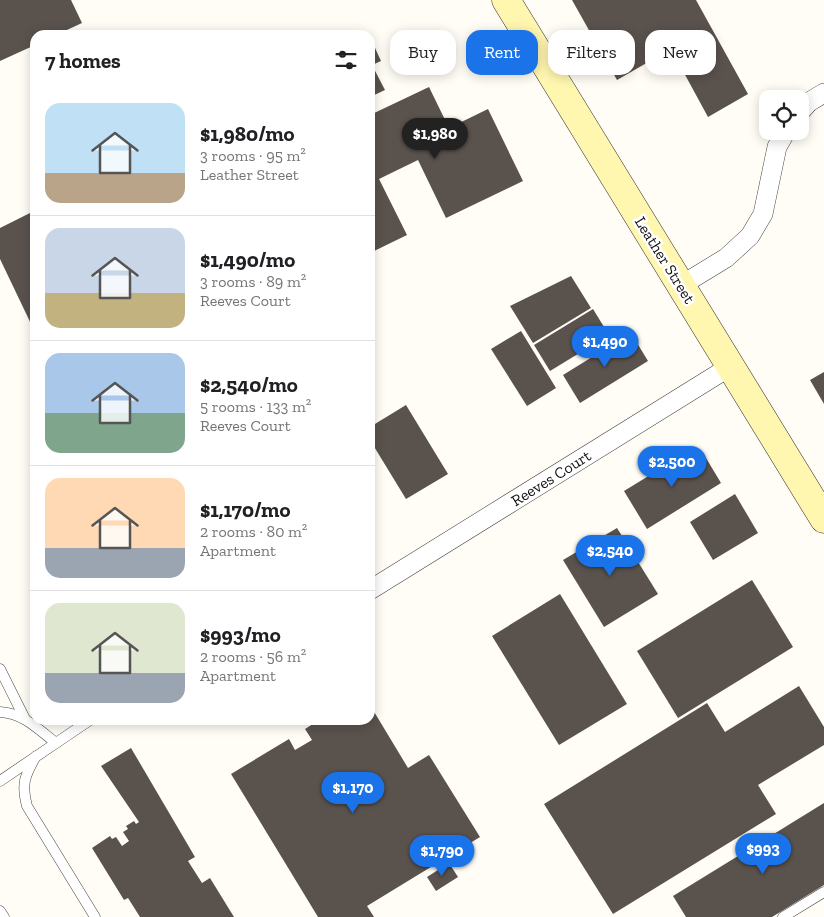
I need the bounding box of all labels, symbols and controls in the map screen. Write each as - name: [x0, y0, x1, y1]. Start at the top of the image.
- chip: Buy: [390, 30, 456, 75]
- chip: Rent: [466, 30, 538, 75]
- chip: Filters: [548, 30, 635, 75]
- chip: New: [645, 30, 716, 75]
- icon: filters: [332, 46, 360, 74]
- text: 7 homes: [45, 48, 121, 73]
- map controls: [759, 90, 809, 140]
- button: locate: [759, 90, 809, 140]
- pin: $1,980: [394, 118, 476, 160]
- text: $1,980/mo: [200, 121, 295, 146]
- icon: home: [85, 123, 145, 183]
- text: $1,980: [413, 124, 457, 143]
- text: 3 rooms · 95 m²: [200, 146, 306, 165]
- text: Leather Street: [200, 165, 299, 184]
- street label: Leather Street: [631, 213, 699, 307]
- text: $1,490/mo: [200, 247, 295, 272]
- icon: home: [85, 248, 145, 308]
- text: 3 rooms · 89 m²: [200, 272, 306, 291]
- text: Reeves Court: [200, 291, 291, 310]
- pin: $1,490: [564, 326, 646, 368]
- text: $1,490: [583, 332, 627, 351]
- text: $2,540/mo: [200, 372, 298, 397]
- icon: home: [85, 373, 145, 433]
- text: 5 rooms · 133 m²: [200, 397, 311, 416]
- text: Reeves Court: [200, 416, 291, 435]
- street label: Reeves Court: [508, 446, 595, 510]
- pin: $2,500: [631, 446, 713, 488]
- text: $2,500: [649, 452, 695, 471]
- text: $1,170/mo: [200, 497, 291, 522]
- icon: home: [85, 498, 145, 558]
- text: 2 rooms · 80 m²: [200, 522, 307, 541]
- pin: $2,540: [569, 534, 651, 577]
- text: Apartment: [200, 541, 276, 560]
- text: $2,540: [587, 541, 633, 560]
- text: $993/mo: [200, 622, 281, 647]
- icon: home: [85, 623, 145, 683]
- text: 2 rooms · 56 m²: [200, 647, 306, 666]
- text: Apartment: [200, 666, 276, 685]
- pin: $1,170: [312, 772, 394, 814]
- text: $1,170: [332, 778, 374, 797]
- pin: $993: [733, 832, 793, 875]
- pin: $1,790: [401, 834, 483, 877]
- text: $993: [746, 839, 780, 858]
- text: $1,790: [420, 841, 464, 860]

